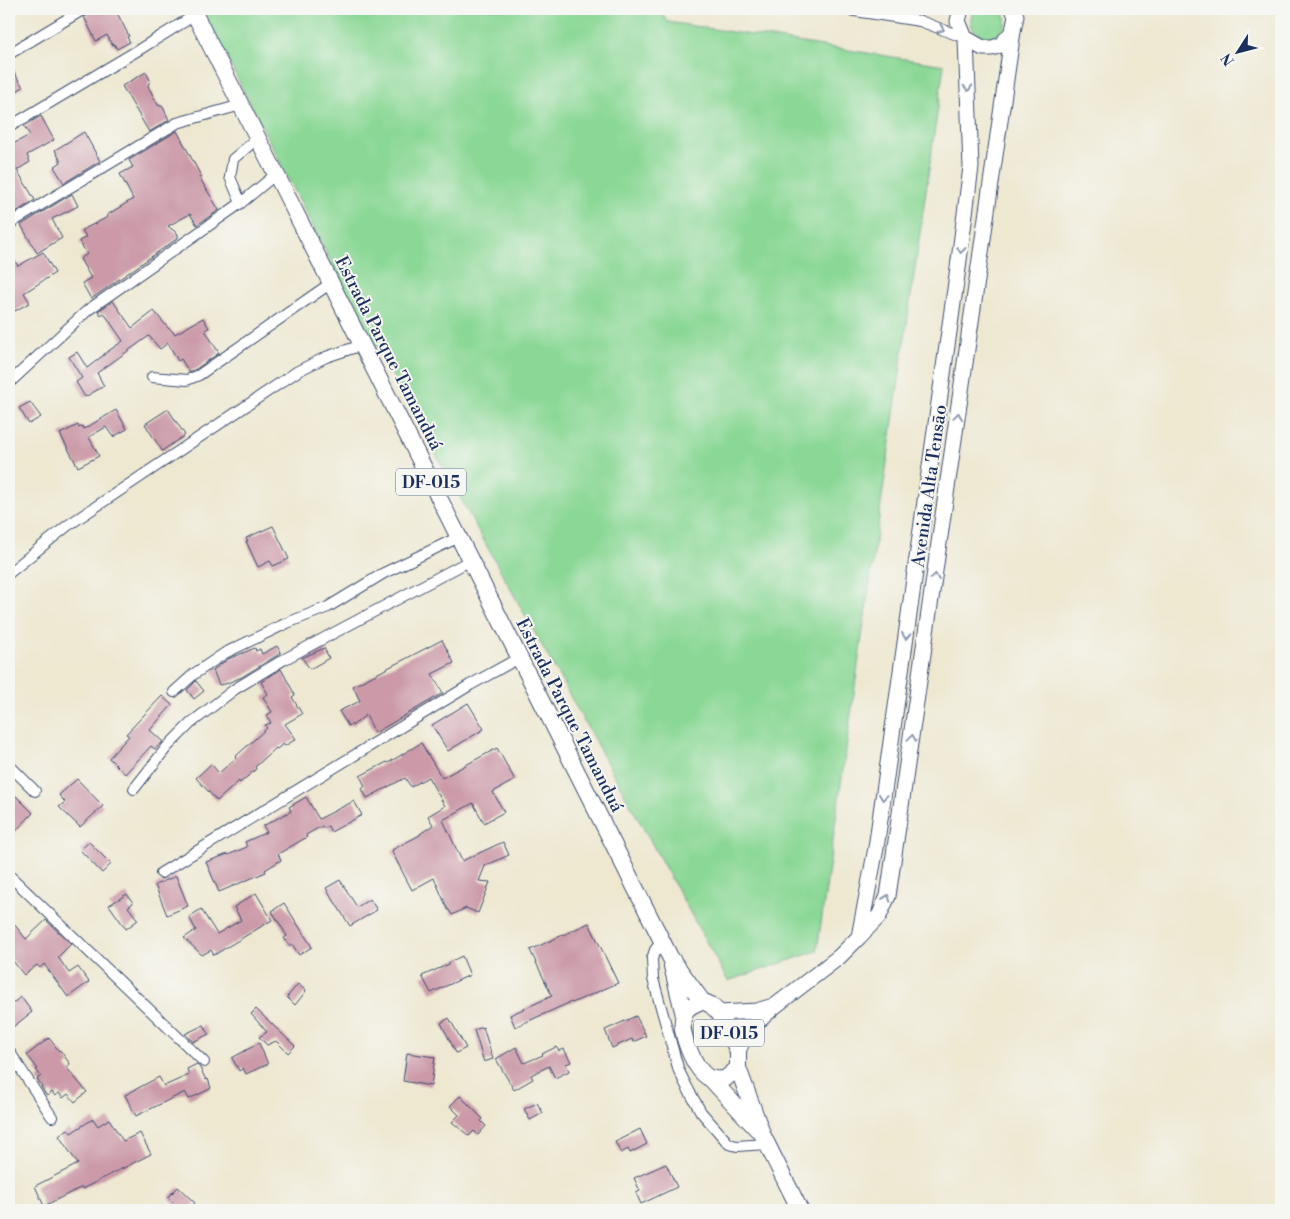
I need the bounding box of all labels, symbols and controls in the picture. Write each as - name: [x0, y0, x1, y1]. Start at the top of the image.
- one-way arrow: [937, 23, 945, 33]
- north arrow: [1212, 28, 1262, 78]
- text: N: [1218, 49, 1239, 69]
- one-way arrow: [962, 84, 973, 92]
- one-way arrow: [956, 246, 967, 254]
- street label: Estrada Parque Tamanduá: [330, 252, 448, 455]
- street label: Avenida Alta Tensāo: [907, 403, 952, 570]
- one-way arrow: [952, 412, 963, 420]
- road number: DF-015: [396, 468, 466, 496]
- one-way arrow: [929, 572, 940, 580]
- street label: Estrada Parque Tamanduá: [511, 614, 629, 817]
- one-way arrow: [901, 632, 912, 640]
- one-way arrow: [906, 733, 917, 741]
- one-way arrow: [878, 793, 889, 801]
- one-way arrow: [881, 894, 891, 903]
- road number: DF-015: [694, 1020, 764, 1046]

